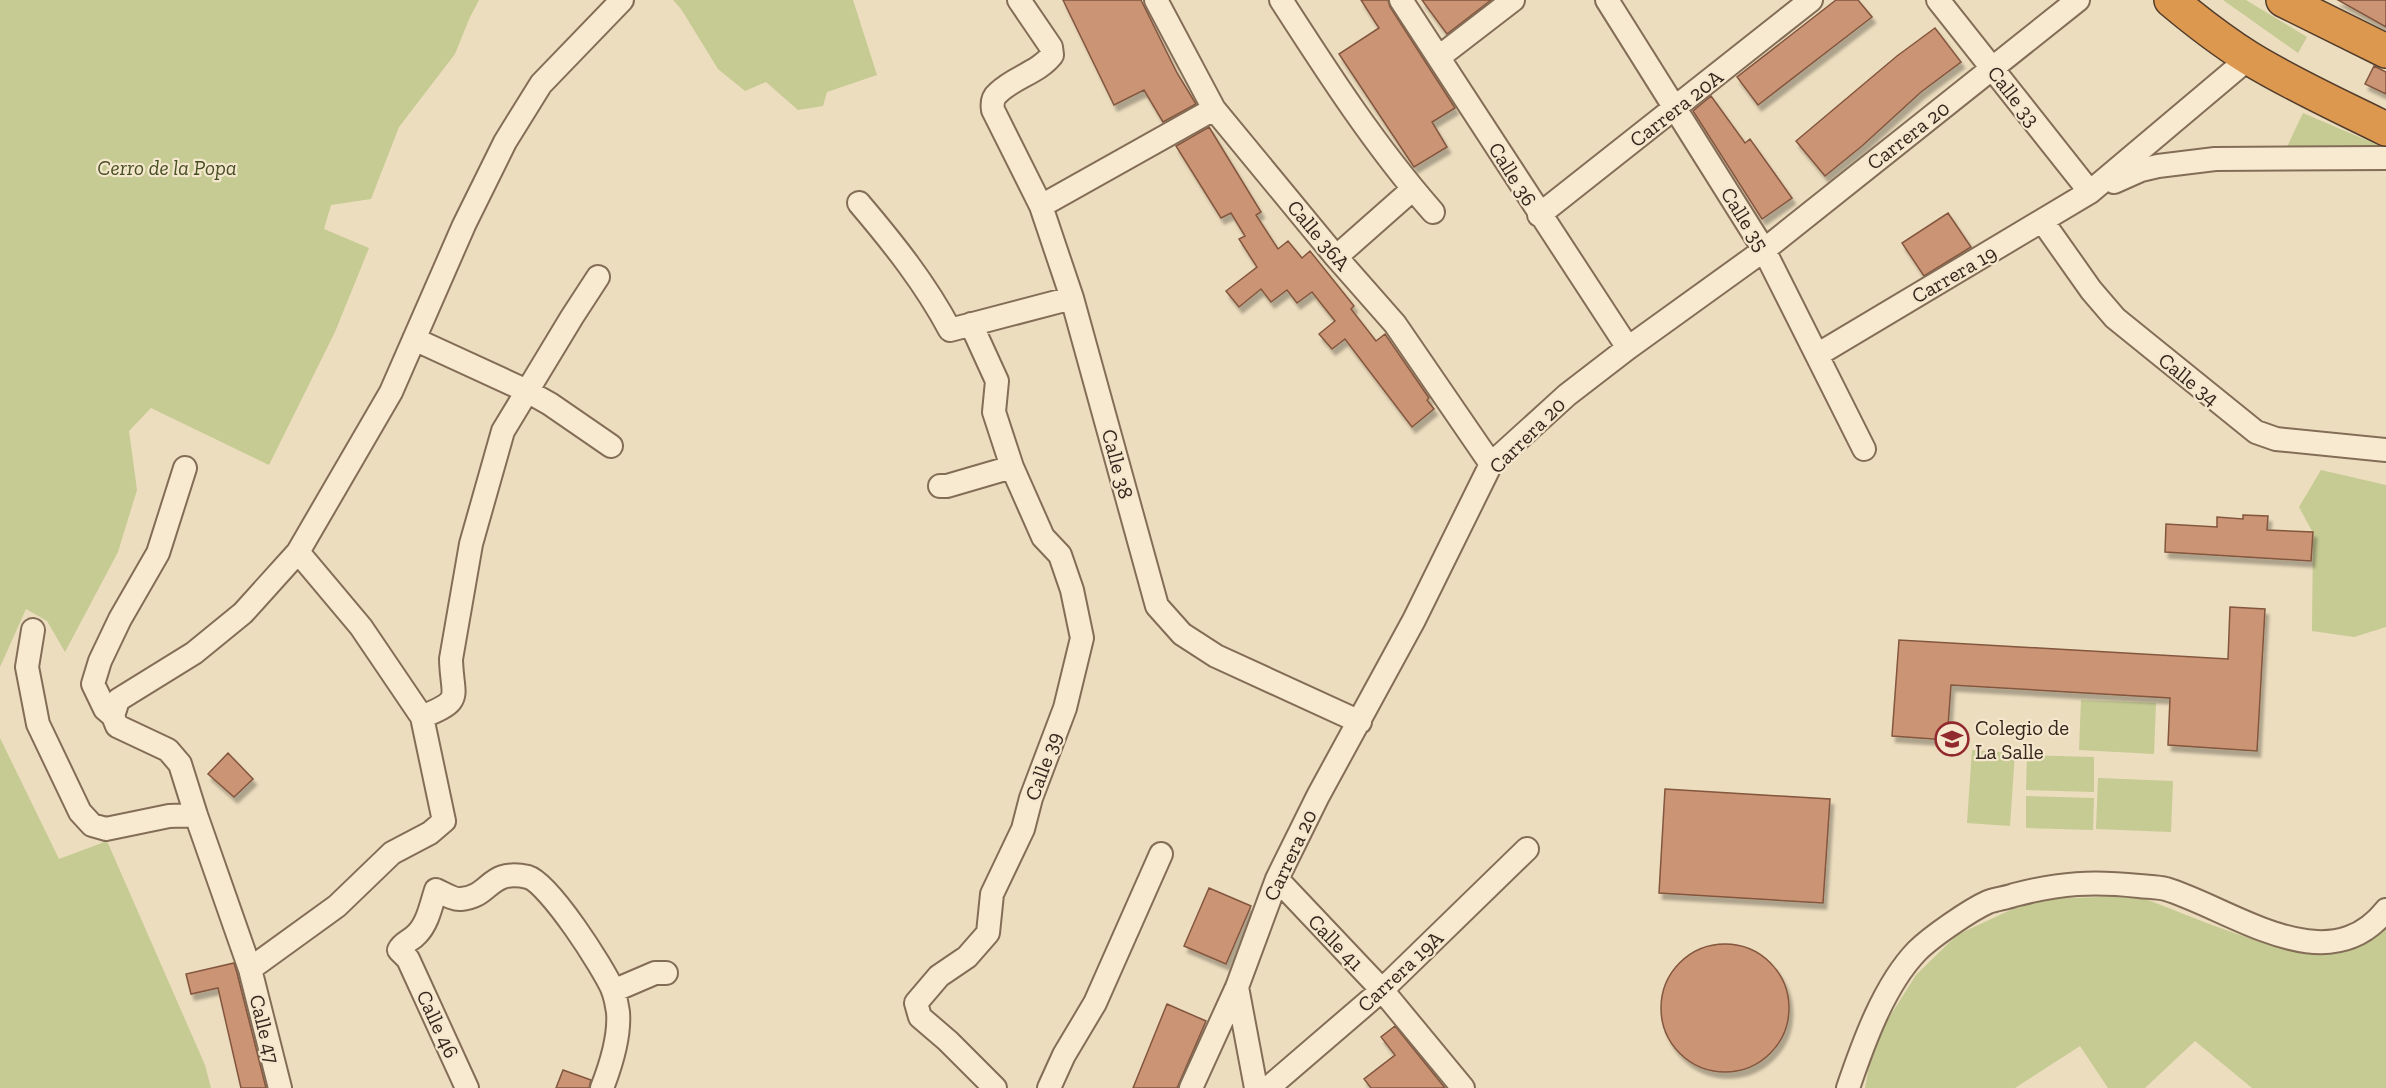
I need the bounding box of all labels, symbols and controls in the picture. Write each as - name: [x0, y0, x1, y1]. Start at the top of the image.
- street label: Calle 33: [1983, 61, 2045, 131]
- street label: Carrera 20A: [1624, 64, 1728, 152]
- street label: Carrera 20: [1862, 95, 1954, 175]
- street label: Calle 36: [1484, 137, 1542, 211]
- park label: Cerro de la Popa: [97, 155, 237, 180]
- street label: Calle 35: [1716, 182, 1774, 256]
- street label: Calle 36A: [1282, 195, 1356, 276]
- street label: Carrera 19: [1907, 240, 2001, 308]
- street label: Calle 34: [2154, 347, 2224, 411]
- street label: Carrera 20: [1484, 392, 1570, 478]
- street label: Calle 38: [1097, 426, 1139, 502]
- place label: Colegio de La Salle: [1975, 715, 2069, 764]
- school or university icon: Colegio de La Salle: [1934, 721, 1970, 757]
- street label: Calle 39: [1019, 728, 1067, 804]
- street label: Carrera 20: [1258, 805, 1322, 905]
- street label: Calle 41: [1303, 909, 1369, 975]
- street label: Carrera 19A: [1352, 925, 1448, 1017]
- street label: Calle 46: [411, 986, 465, 1062]
- street label: Calle 47: [244, 992, 286, 1066]

